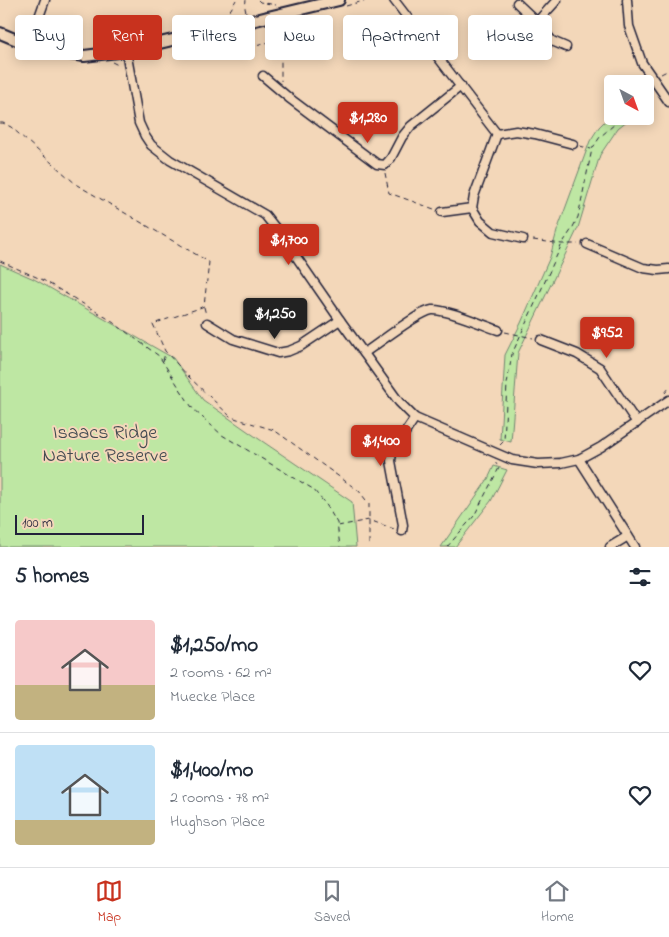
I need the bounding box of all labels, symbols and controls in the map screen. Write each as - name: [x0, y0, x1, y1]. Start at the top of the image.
- chip: Buy: [15, 15, 83, 60]
- chip: Rent: [93, 15, 162, 60]
- chip: Filters: [172, 15, 255, 60]
- chip: New: [265, 15, 333, 60]
- chip: Apartment: [343, 15, 458, 60]
- chip: House: [468, 15, 552, 60]
- north arrow: [604, 75, 654, 125]
- map controls: [604, 75, 654, 125]
- pin: $1,280: [327, 102, 409, 144]
- text: $1,280: [349, 106, 387, 130]
- pin: $1,700: [248, 224, 330, 266]
- text: $1,700: [270, 228, 308, 252]
- pin: $1,250: [234, 298, 316, 340]
- text: $1,250: [254, 302, 296, 326]
- pin: $952: [577, 316, 637, 359]
- text: $952: [591, 321, 623, 345]
- park label: Isaacs Ridge Nature Reserve: [42, 419, 168, 471]
- pin: $1,400: [340, 424, 422, 467]
- text: $1,400: [362, 429, 400, 453]
- scale bar: [15, 512, 144, 535]
- text: 100 m: [22, 513, 53, 534]
- text: 5 homes: [15, 562, 90, 592]
- icon: filters: [626, 563, 654, 591]
- text: $1,250/mo: [170, 631, 258, 661]
- icon: home: [55, 640, 115, 700]
- icon: heart: [626, 656, 654, 684]
- text: 2 rooms · 62 m²: [170, 661, 272, 685]
- text: Muecke Place: [170, 685, 255, 709]
- text: $1,400/mo: [170, 756, 254, 786]
- icon: home: [55, 765, 115, 825]
- icon: heart: [626, 781, 654, 809]
- text: 2 rooms · 78 m²: [170, 786, 269, 810]
- text: Hughson Place: [170, 810, 265, 834]
- tab: Map: [95, 877, 123, 928]
- tab: Saved: [314, 877, 350, 928]
- tab: Home: [541, 877, 574, 928]

